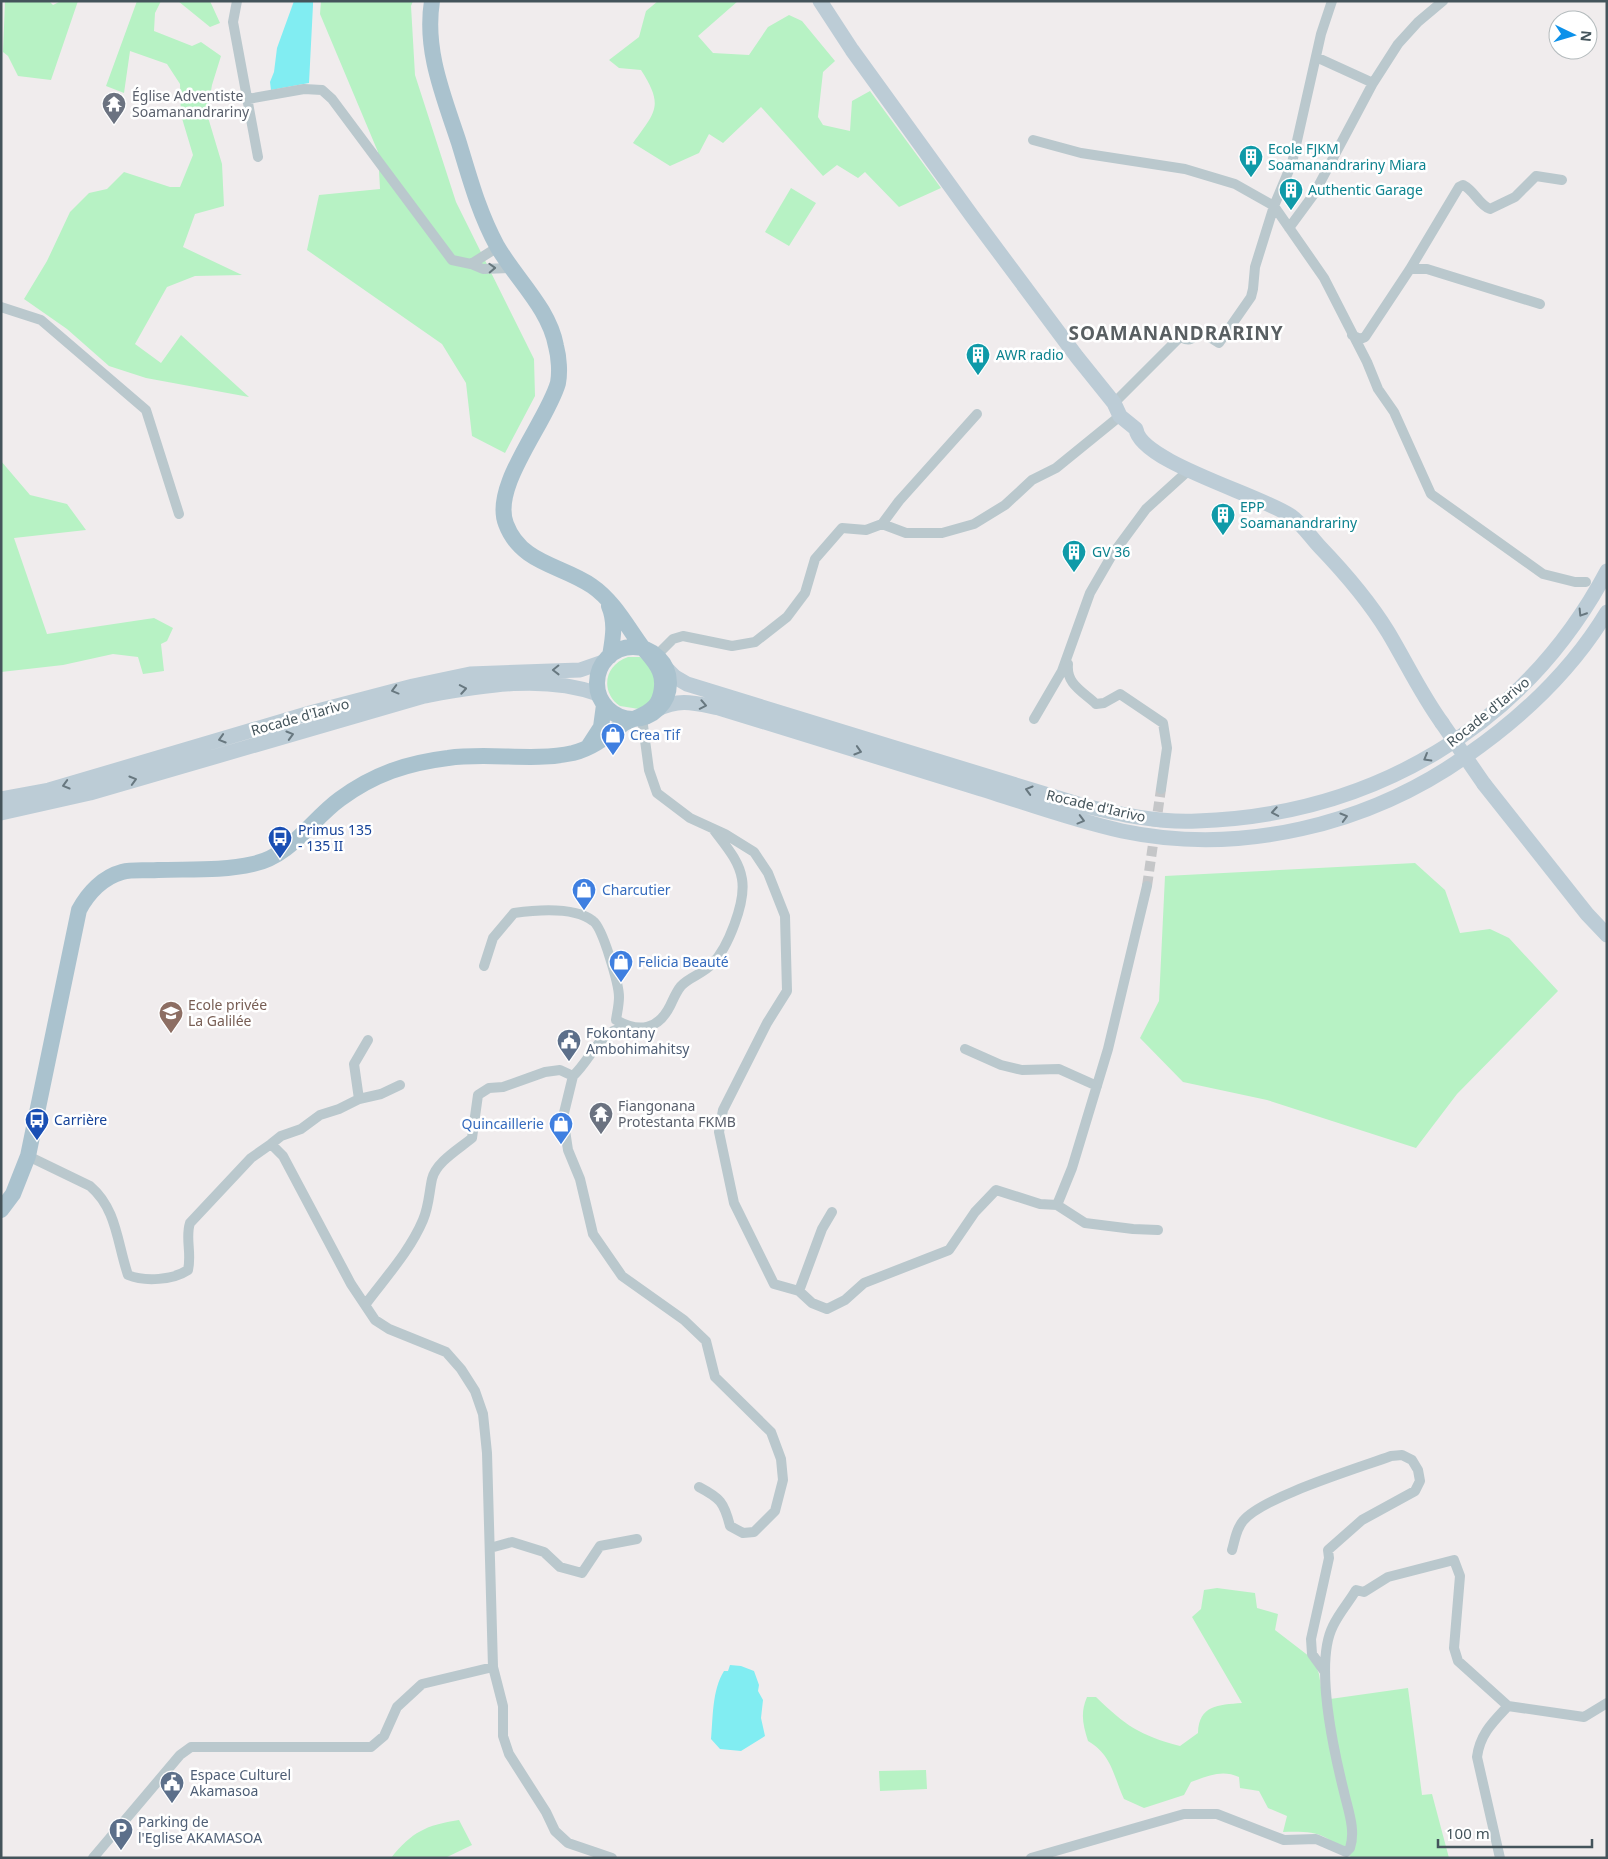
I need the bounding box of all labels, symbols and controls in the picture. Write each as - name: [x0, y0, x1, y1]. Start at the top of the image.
- north arrow: [1548, 10, 1598, 60]
- text: N: [1576, 30, 1596, 43]
- place label: Église Adventiste Soamanandrariny: [132, 86, 250, 121]
- temple icon: Église Adventiste Soamanandrariny: [101, 91, 127, 125]
- place label: Ecole FJKM Soamanandrariny Miara: [1268, 139, 1426, 174]
- building icon: Ecole FJKM Soamanandrariny Miara: [1238, 144, 1264, 178]
- building icon: Authentic Garage: [1278, 177, 1304, 211]
- place label: Authentic Garage: [1308, 180, 1423, 199]
- one-way arrow: [488, 263, 496, 274]
- district label: SOAMANANDRARINY: [1068, 320, 1284, 346]
- building icon: AWR radio: [965, 342, 991, 376]
- place label: AWR radio: [996, 345, 1064, 364]
- place label: EPP Soamanandrariny: [1240, 497, 1358, 532]
- building icon: EPP Soamanandrariny: [1210, 502, 1236, 536]
- building icon: GV 36: [1061, 539, 1087, 573]
- place label: GV 36: [1092, 542, 1130, 561]
- one-way arrow: [1579, 607, 1588, 616]
- one-way arrow: [552, 665, 560, 675]
- street label: Rocade d'Iarivo: [1442, 672, 1533, 751]
- one-way arrow: [392, 685, 400, 695]
- one-way arrow: [459, 685, 468, 695]
- street label: Rocade d'Iarivo: [249, 693, 351, 740]
- one-way arrow: [698, 699, 707, 710]
- shop icon: Crea Tif: [600, 722, 626, 756]
- place label: Crea Tif: [630, 725, 681, 744]
- one-way arrow: [285, 731, 293, 741]
- one-way arrow: [218, 733, 226, 744]
- one-way arrow: [854, 746, 862, 756]
- one-way arrow: [1423, 752, 1432, 762]
- one-way arrow: [129, 776, 137, 786]
- one-way arrow: [62, 779, 71, 790]
- street label: Rocade d'Iarivo: [1045, 785, 1148, 826]
- one-way arrow: [1025, 786, 1033, 796]
- one-way arrow: [1270, 807, 1279, 817]
- one-way arrow: [1339, 812, 1347, 822]
- one-way arrow: [1076, 814, 1084, 824]
- place label: Primus 135 - 135 II: [298, 820, 372, 855]
- bus stop icon: Primus 135 - 135 II: [267, 825, 293, 859]
- shop icon: Charcutier: [571, 877, 597, 911]
- place label: Charcutier: [602, 880, 671, 899]
- shop icon: Felicia Beauté: [608, 949, 634, 983]
- place label: Felicia Beauté: [638, 952, 729, 971]
- place label: Ecole privée La Galilée: [188, 995, 267, 1030]
- school or university icon: Ecole privée La Galilée: [158, 1000, 184, 1034]
- place label: Fokontany Ambohimahitsy: [586, 1023, 690, 1058]
- public building icon: Fokontany Ambohimahitsy: [556, 1028, 582, 1062]
- place label: Fiangonana Protestanta FKMB: [618, 1096, 736, 1131]
- temple icon: Fiangonana Protestanta FKMB: [588, 1101, 614, 1135]
- bus stop icon: Carrière: [24, 1107, 50, 1141]
- place label: Carrière: [54, 1110, 107, 1129]
- shop icon: Quincaillerie: [548, 1111, 574, 1145]
- place label: Quincaillerie: [462, 1114, 544, 1133]
- place label: Espace Culturel Akamasoa: [190, 1765, 291, 1800]
- public building icon: Espace Culturel Akamasoa: [159, 1770, 185, 1804]
- place label: Parking de l'Eglise AKAMASOA: [138, 1812, 262, 1847]
- scale bar: [1438, 1816, 1592, 1848]
- parking icon: Parking de l'Eglise AKAMASOA: [108, 1817, 134, 1851]
- text: 100 m: [1446, 1823, 1490, 1843]

